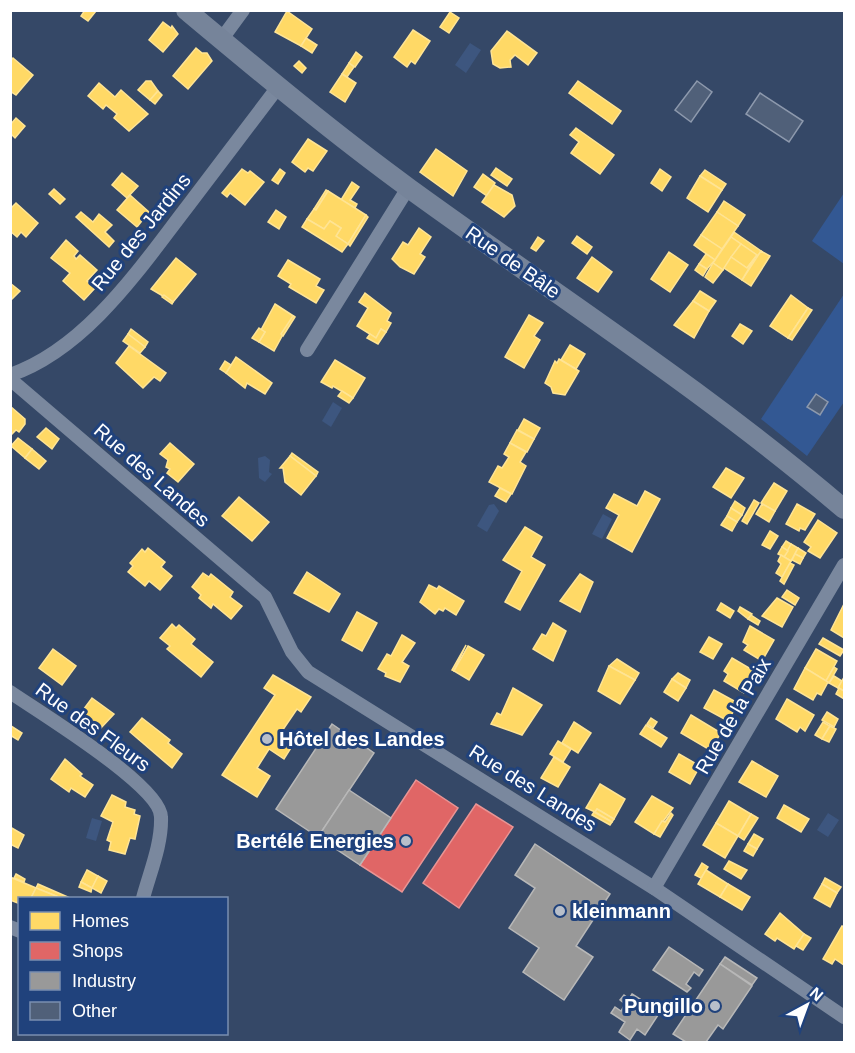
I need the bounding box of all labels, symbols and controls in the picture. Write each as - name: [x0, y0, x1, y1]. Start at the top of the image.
- street label: Rue des Jardins: [87, 169, 195, 295]
- street label: Rue de Bâle: [462, 221, 564, 303]
- street label: Rue des Landes: [90, 419, 214, 531]
- street label: Rue de la Paix: [691, 654, 775, 778]
- street label: Rue des Fleurs: [32, 678, 154, 776]
- place label: Hôtel des Landes: [279, 728, 445, 750]
- marker: Hôtel des Landes: [260, 732, 274, 746]
- street label: Rue des Landes: [465, 740, 601, 836]
- place label: Bertélé Energies: [236, 830, 394, 852]
- marker: Bertélé Energies: [399, 834, 413, 848]
- legend: [18, 897, 228, 1035]
- place label: kleinmann: [572, 900, 671, 922]
- marker: kleinmann: [553, 904, 567, 918]
- text: Homes: [72, 911, 129, 931]
- text: Shops: [72, 941, 123, 961]
- text: Industry: [72, 971, 136, 991]
- north arrow: [777, 975, 837, 1035]
- text: N: [807, 984, 826, 1004]
- place label: Pungillo: [624, 995, 703, 1017]
- marker: Pungillo: [708, 999, 722, 1013]
- text: Other: [72, 1001, 117, 1021]

